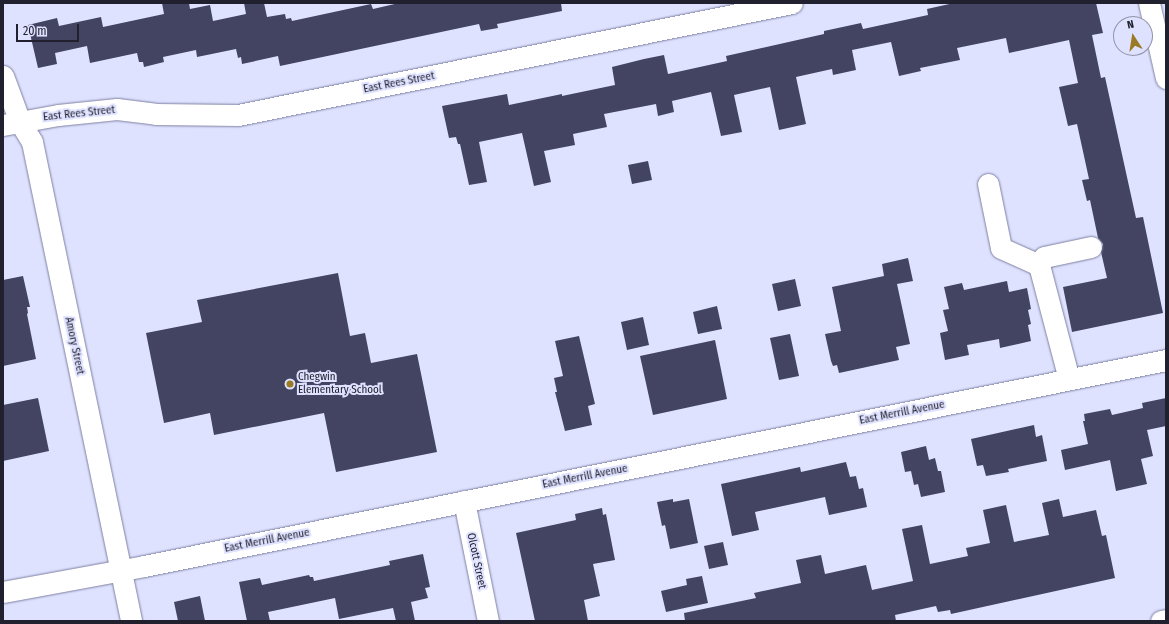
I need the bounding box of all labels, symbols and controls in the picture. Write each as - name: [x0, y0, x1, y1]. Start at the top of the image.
- scale bar: [18, 16, 81, 42]
- north arrow: [1113, 16, 1153, 56]
- text: N: [1126, 18, 1135, 32]
- text: 20 m: [23, 24, 47, 38]
- street label: East Rees Street: [362, 70, 436, 96]
- street label: East Rees Street: [42, 104, 116, 124]
- street label: Amory Street: [61, 316, 87, 376]
- place label: Chegwin Elementary School: [298, 371, 382, 397]
- marker: Chegwin Elementary School: [285, 379, 295, 389]
- street label: East Merrill Avenue: [858, 398, 946, 428]
- street label: East Merrill Avenue: [541, 462, 629, 492]
- street label: East Merrill Avenue: [223, 526, 311, 556]
- street label: Olcott Street: [464, 532, 488, 590]

